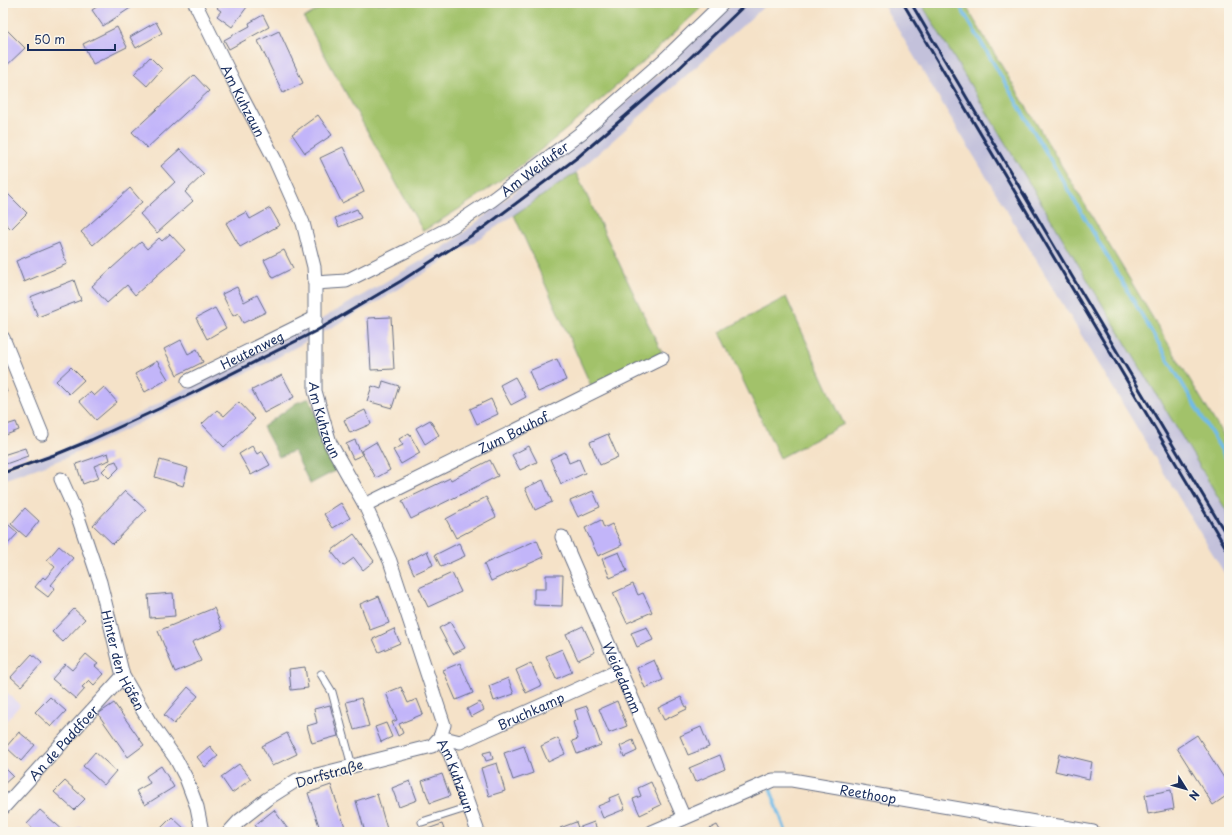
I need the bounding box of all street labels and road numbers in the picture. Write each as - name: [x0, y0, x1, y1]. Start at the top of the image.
- street label: Am Kuhzaun: [217, 61, 270, 140]
- street label: Am Weidufer: [496, 136, 573, 200]
- street label: Heutenweg: [217, 326, 287, 373]
- street label: Am Kuhzaun: [306, 382, 346, 461]
- street label: Zum Bauhof: [474, 406, 552, 457]
- street label: Hinter den Höfen: [98, 608, 150, 713]
- street label: Weidedamm: [599, 639, 647, 716]
- street label: Bruchkamp: [494, 687, 567, 734]
- street label: An de Paddfoer: [24, 700, 103, 784]
- street label: Am Kuhzaun: [433, 734, 480, 815]
- street label: Dorfstraße: [293, 754, 365, 792]
- street label: Reethoop: [838, 779, 898, 807]

